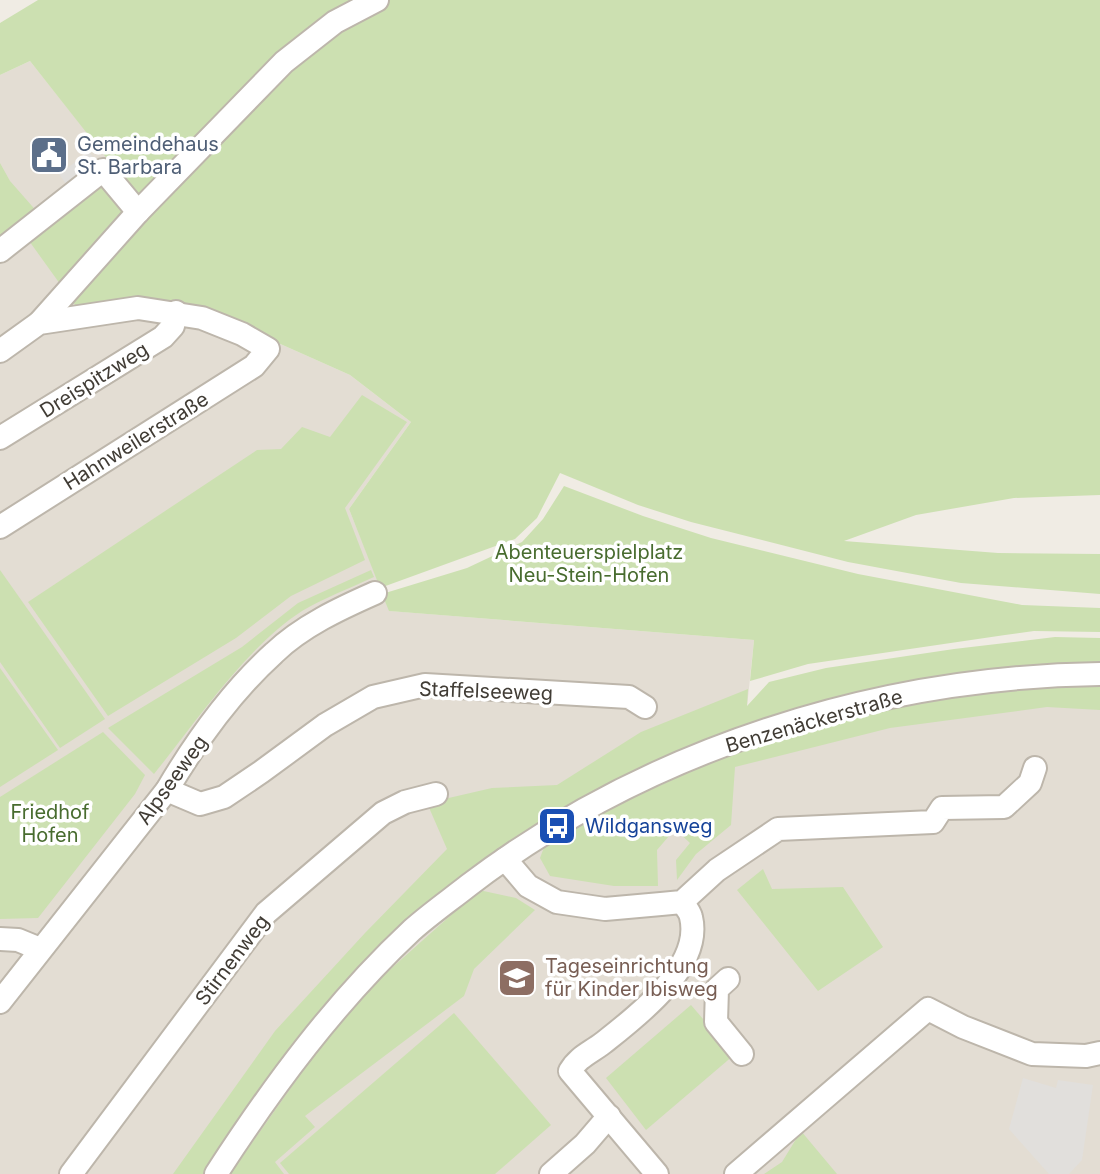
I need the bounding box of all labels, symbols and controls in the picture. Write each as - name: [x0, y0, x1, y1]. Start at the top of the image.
- place label: Gemeindehaus St. Barbara: [77, 132, 219, 179]
- public building icon: Gemeindehaus St. Barbara: [28, 134, 70, 176]
- street label: Dreispitzweg: [35, 337, 153, 423]
- street label: Hahnweilerstraße: [59, 387, 213, 495]
- park label: Abenteuerspielplatz Neu-Stein-Hofen: [495, 540, 683, 587]
- street label: Staffelseeweg: [419, 677, 553, 705]
- street label: Benzenäckerstraße: [723, 684, 905, 758]
- street label: Alpseeweg: [132, 731, 212, 829]
- park label: Friedhof Hofen: [10, 800, 90, 847]
- bus stop icon: Wildgansweg: [536, 805, 578, 847]
- place label: Wildgansweg: [585, 814, 712, 838]
- street label: Stirnenweg: [190, 910, 274, 1010]
- place label: Tageseinrichtung für Kinder Ibisweg: [545, 954, 718, 1001]
- school or university icon: Tageseinrichtung für Kinder Ibisweg: [496, 957, 538, 999]

